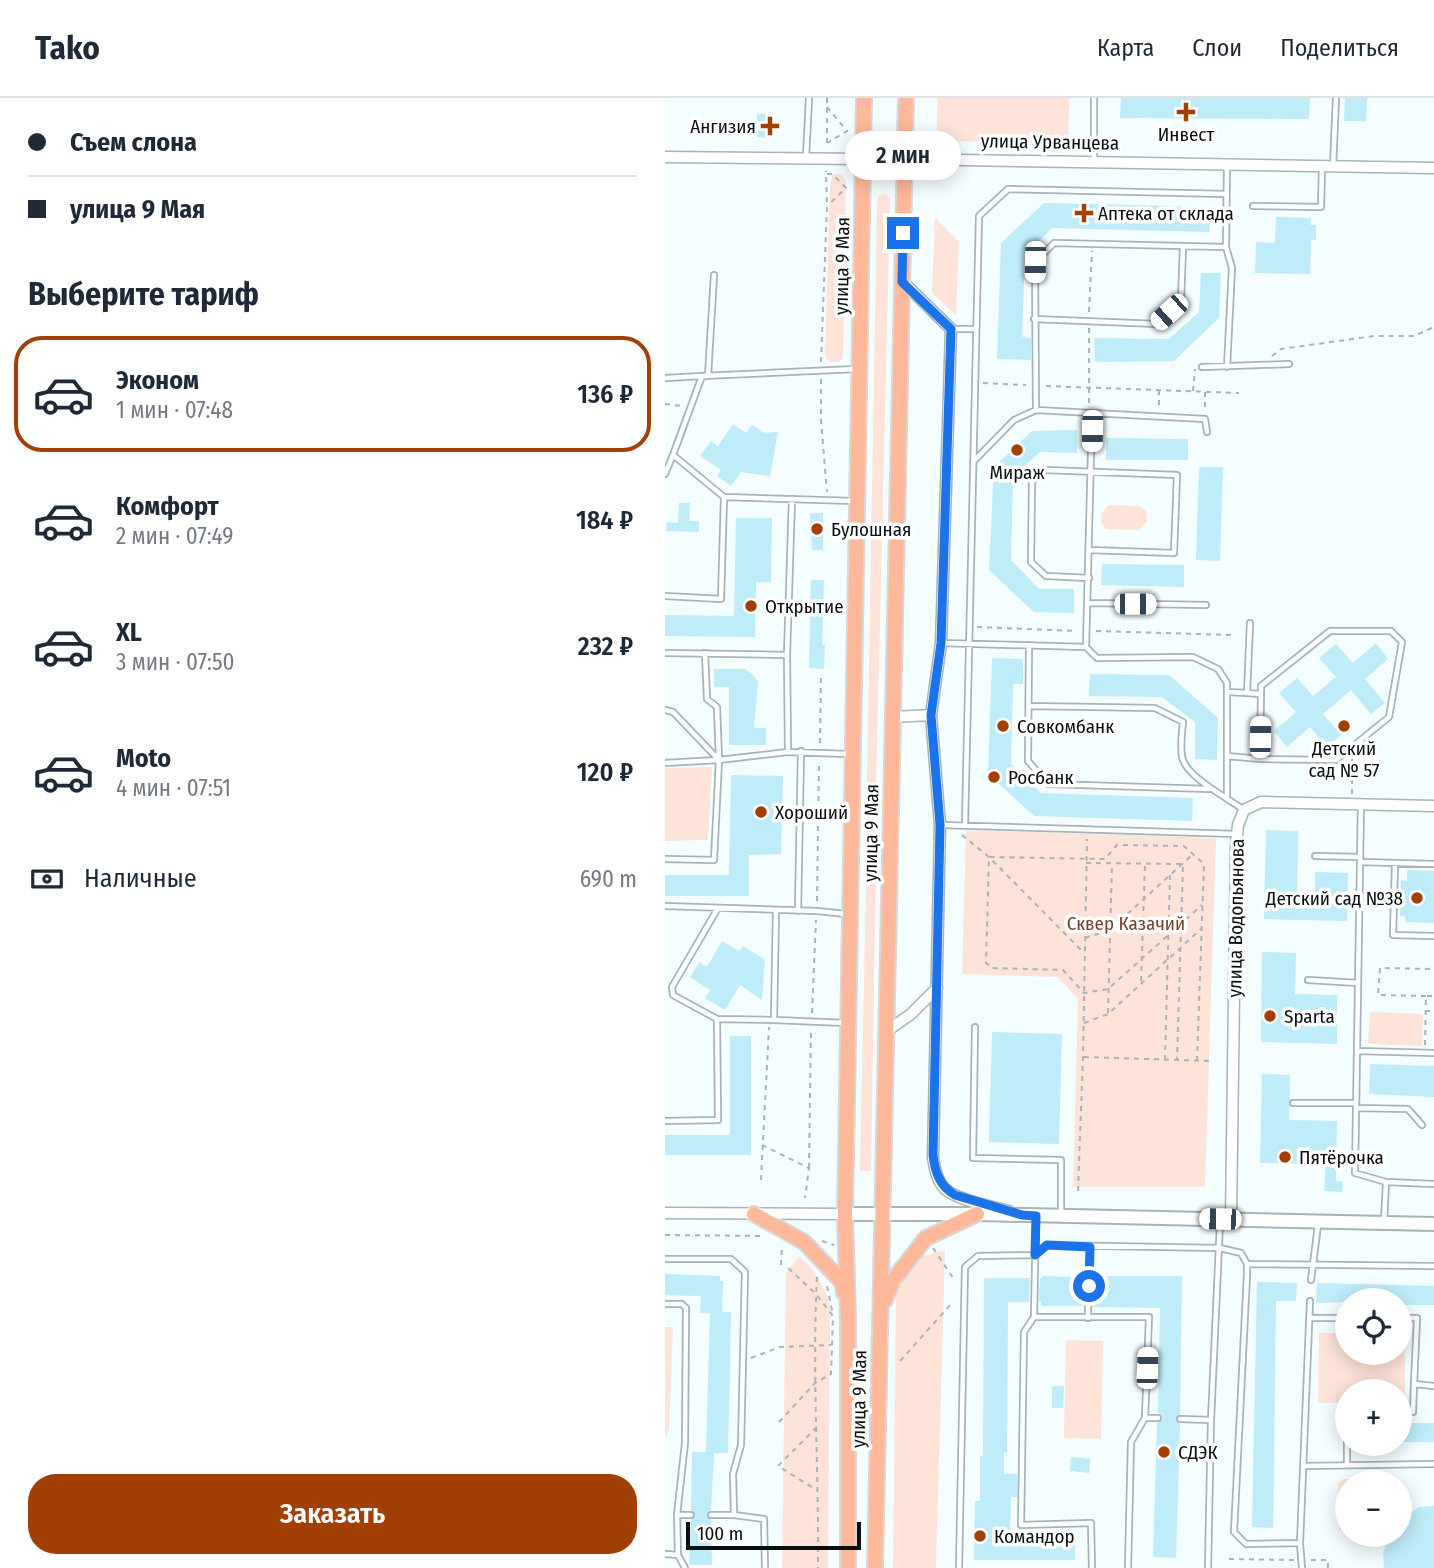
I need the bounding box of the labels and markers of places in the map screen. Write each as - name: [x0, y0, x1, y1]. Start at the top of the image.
- marker: Инвест: [1178, 104, 1194, 120]
- place label: Ангизия: [690, 115, 756, 138]
- marker: Ангизия: [762, 118, 778, 134]
- place label: Инвест: [1158, 123, 1214, 146]
- place label: Аптека от склада: [1098, 202, 1234, 225]
- marker: Аптека от склада: [1076, 205, 1092, 221]
- marker: Мираж: [1009, 442, 1025, 458]
- place label: Мираж: [989, 461, 1045, 484]
- place label: Булошная: [831, 518, 911, 541]
- marker: Булошная: [809, 521, 825, 537]
- place label: Открытие: [765, 595, 844, 618]
- marker: Открытие: [743, 598, 759, 614]
- place label: Совкомбанк: [1017, 715, 1114, 738]
- marker: Совкомбанк: [995, 718, 1011, 734]
- marker: Детский сад № 57: [1336, 718, 1352, 734]
- place label: Детский сад № 57: [1309, 737, 1380, 782]
- place label: Росбанк: [1008, 766, 1073, 789]
- marker: Росбанк: [986, 769, 1002, 785]
- place label: Хороший: [775, 801, 848, 824]
- marker: Хороший: [753, 804, 769, 820]
- place label: Детский сад №38: [1265, 887, 1403, 910]
- marker: Детский сад №38: [1409, 890, 1425, 906]
- place label: Sparta: [1284, 1005, 1335, 1028]
- marker: Sparta: [1262, 1008, 1278, 1024]
- place label: Пятёрочка: [1299, 1146, 1384, 1169]
- marker: Пятёрочка: [1277, 1149, 1293, 1165]
- place label: СДЭК: [1178, 1441, 1218, 1464]
- marker: СДЭК: [1156, 1444, 1172, 1460]
- place label: Командор: [994, 1525, 1075, 1548]
- marker: Командор: [972, 1528, 988, 1544]

